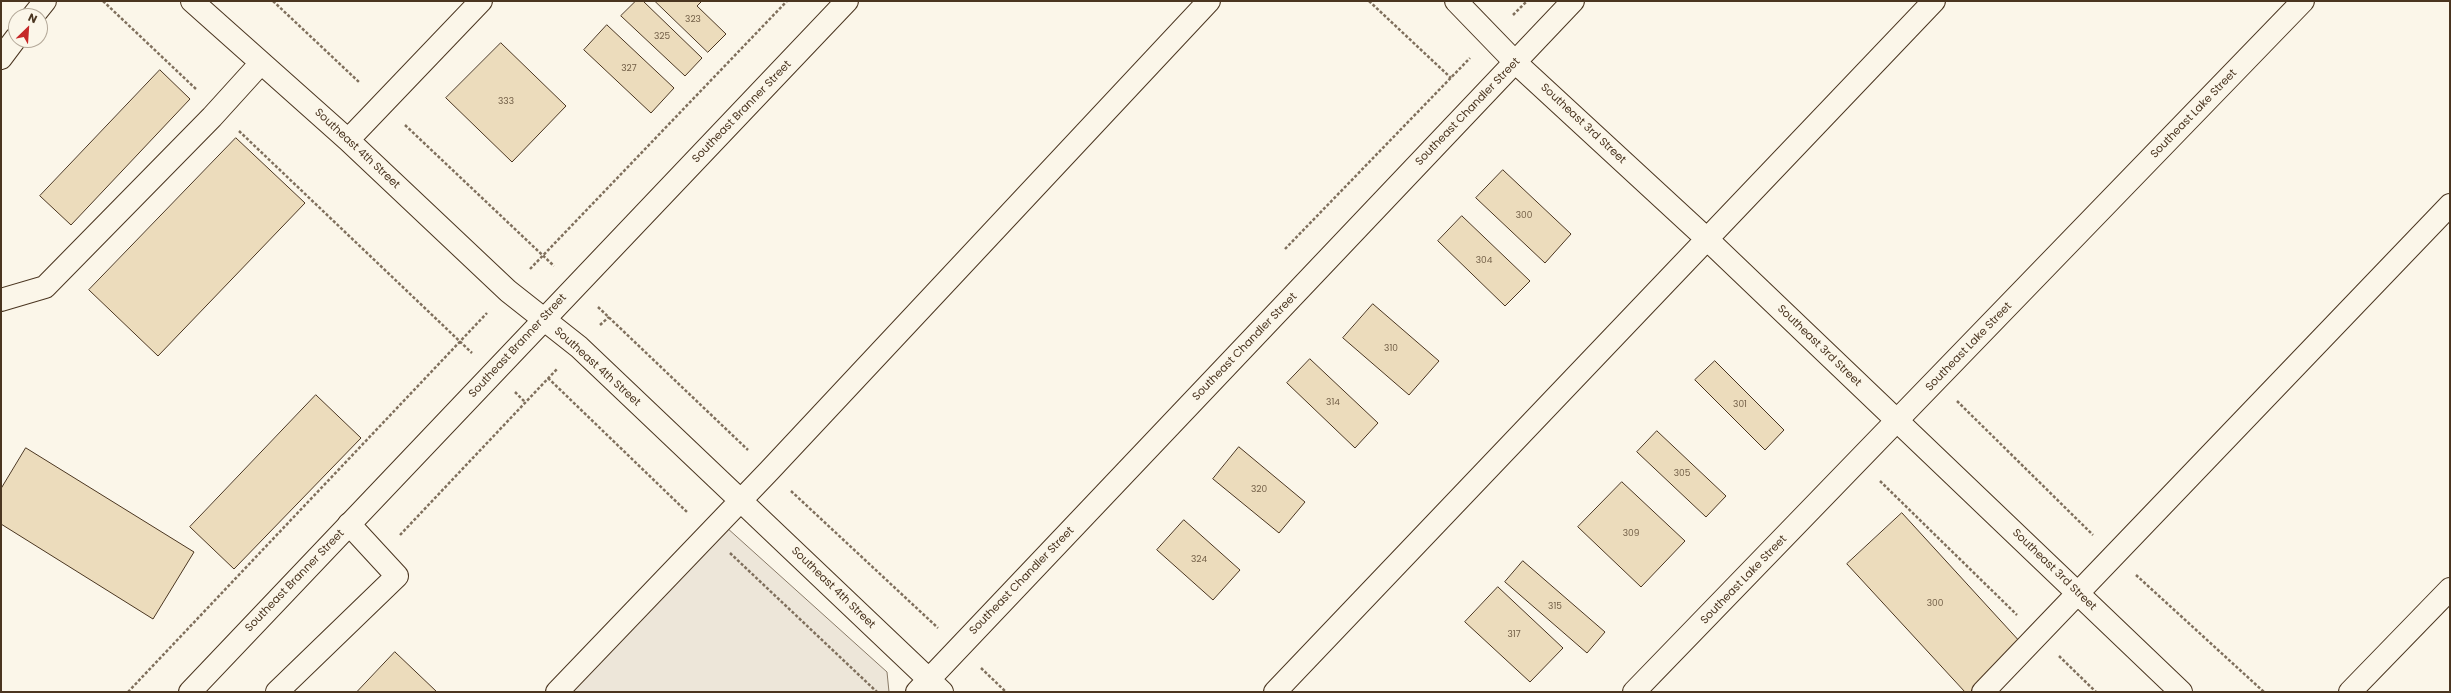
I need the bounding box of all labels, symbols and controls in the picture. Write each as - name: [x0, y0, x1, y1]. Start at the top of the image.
- north arrow: [8, 8, 48, 48]
- text: N: [26, 9, 40, 27]
- house number: 323: [685, 15, 701, 25]
- house number: 325: [654, 32, 670, 42]
- street label: Southeast Chandler Street: [1413, 55, 1523, 169]
- street label: Southeast Branner Street: [690, 58, 794, 166]
- house number: 327: [621, 64, 637, 74]
- street label: Southeast Lake Street: [2148, 67, 2240, 161]
- street label: Southeast 3rd Street: [1538, 81, 1628, 167]
- house number: 333: [498, 97, 514, 107]
- street label: Southeast 4th Street: [312, 106, 402, 192]
- house number: 300: [1516, 211, 1532, 221]
- house number: 304: [1476, 256, 1492, 266]
- street label: Southeast Chandler Street: [1190, 290, 1300, 404]
- street label: Southeast Branner Street: [466, 291, 570, 401]
- street label: Southeast Lake Street: [1923, 300, 2015, 394]
- street label: Southeast 3rd Street: [1774, 302, 1864, 390]
- street label: Southeast 4th Street: [551, 325, 643, 409]
- house number: 310: [1384, 344, 1398, 354]
- house number: 314: [1326, 398, 1340, 408]
- house number: 301: [1733, 400, 1747, 410]
- house number: 305: [1674, 469, 1690, 479]
- house number: 320: [1251, 485, 1267, 495]
- street label: Southeast Chandler Street: [967, 524, 1077, 638]
- street label: Southeast 3rd Street: [2009, 526, 2099, 614]
- street label: Southeast Branner Street: [243, 527, 347, 635]
- house number: 309: [1623, 529, 1639, 539]
- street label: Southeast Lake Street: [1698, 533, 1790, 627]
- street label: Southeast 4th Street: [788, 544, 878, 632]
- house number: 324: [1191, 555, 1207, 565]
- house number: 300: [1927, 599, 1943, 609]
- house number: 315: [1548, 602, 1562, 612]
- house number: 317: [1507, 630, 1521, 640]

